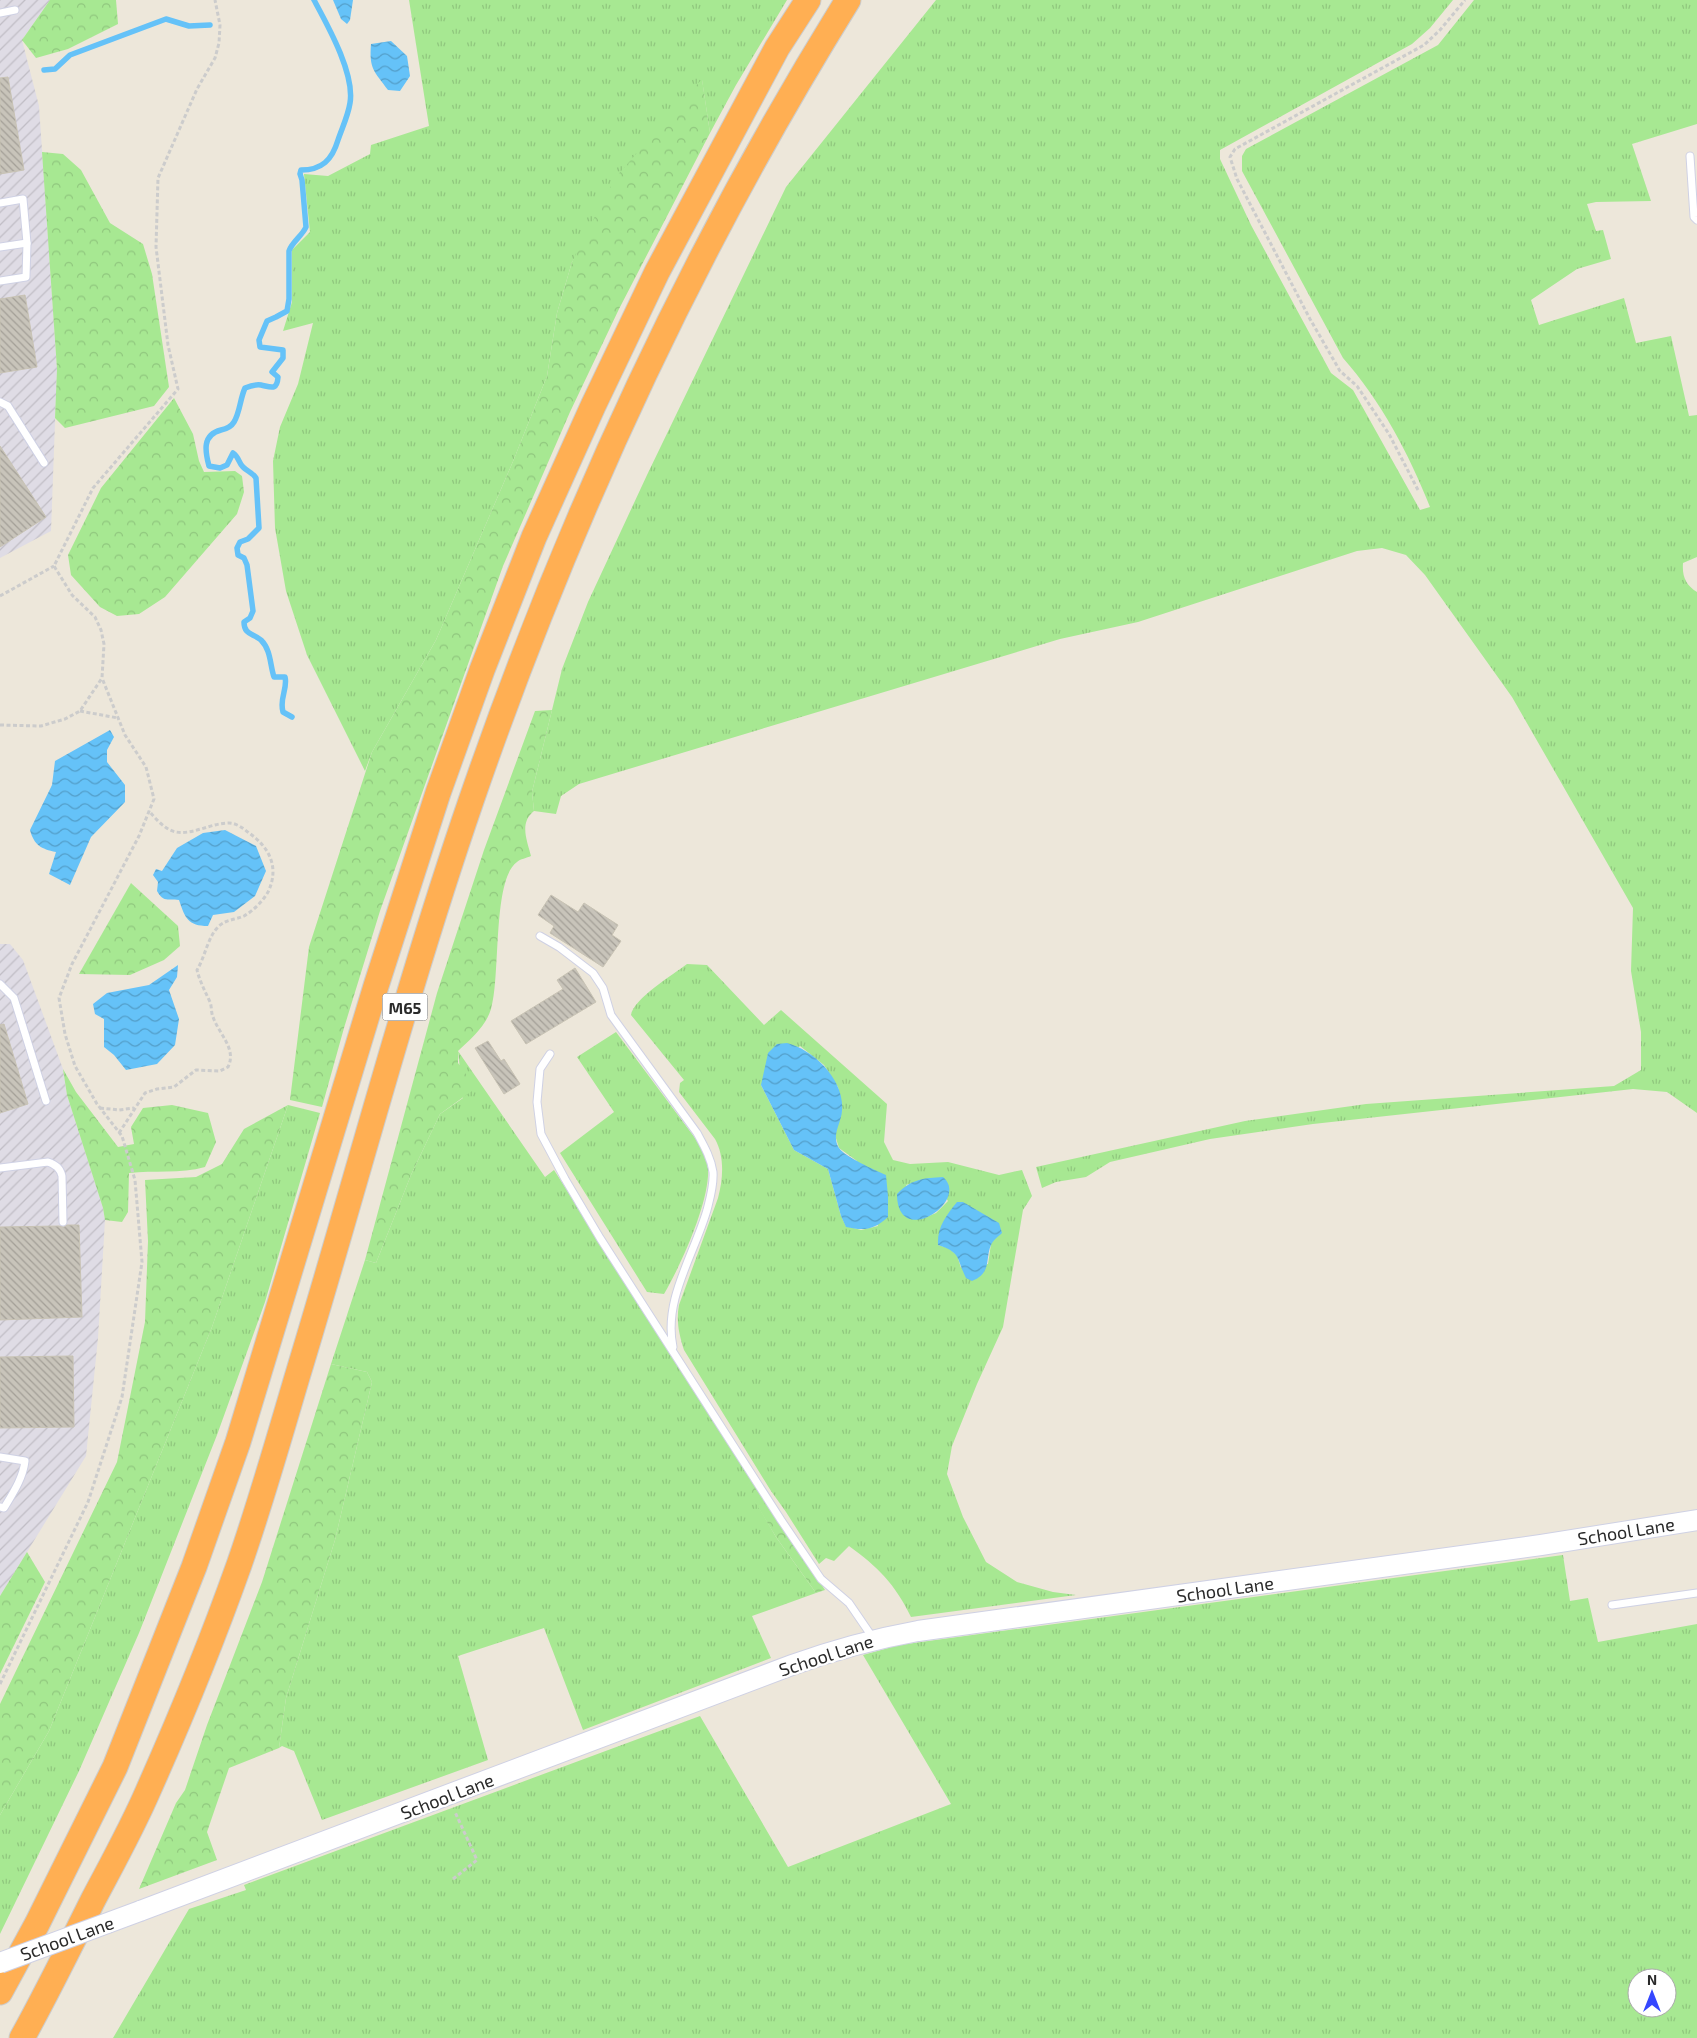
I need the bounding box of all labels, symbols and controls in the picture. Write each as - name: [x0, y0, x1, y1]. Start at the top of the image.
- road number: M65: [382, 994, 428, 1020]
- street label: School Lane: [1576, 1512, 1676, 1550]
- street label: School Lane: [1175, 1571, 1275, 1607]
- street label: School Lane: [776, 1629, 876, 1681]
- street label: School Lane: [397, 1768, 497, 1824]
- street label: School Lane: [17, 1911, 117, 1965]
- north arrow: [1627, 1968, 1677, 2018]
- text: N: [1647, 1971, 1657, 1988]

